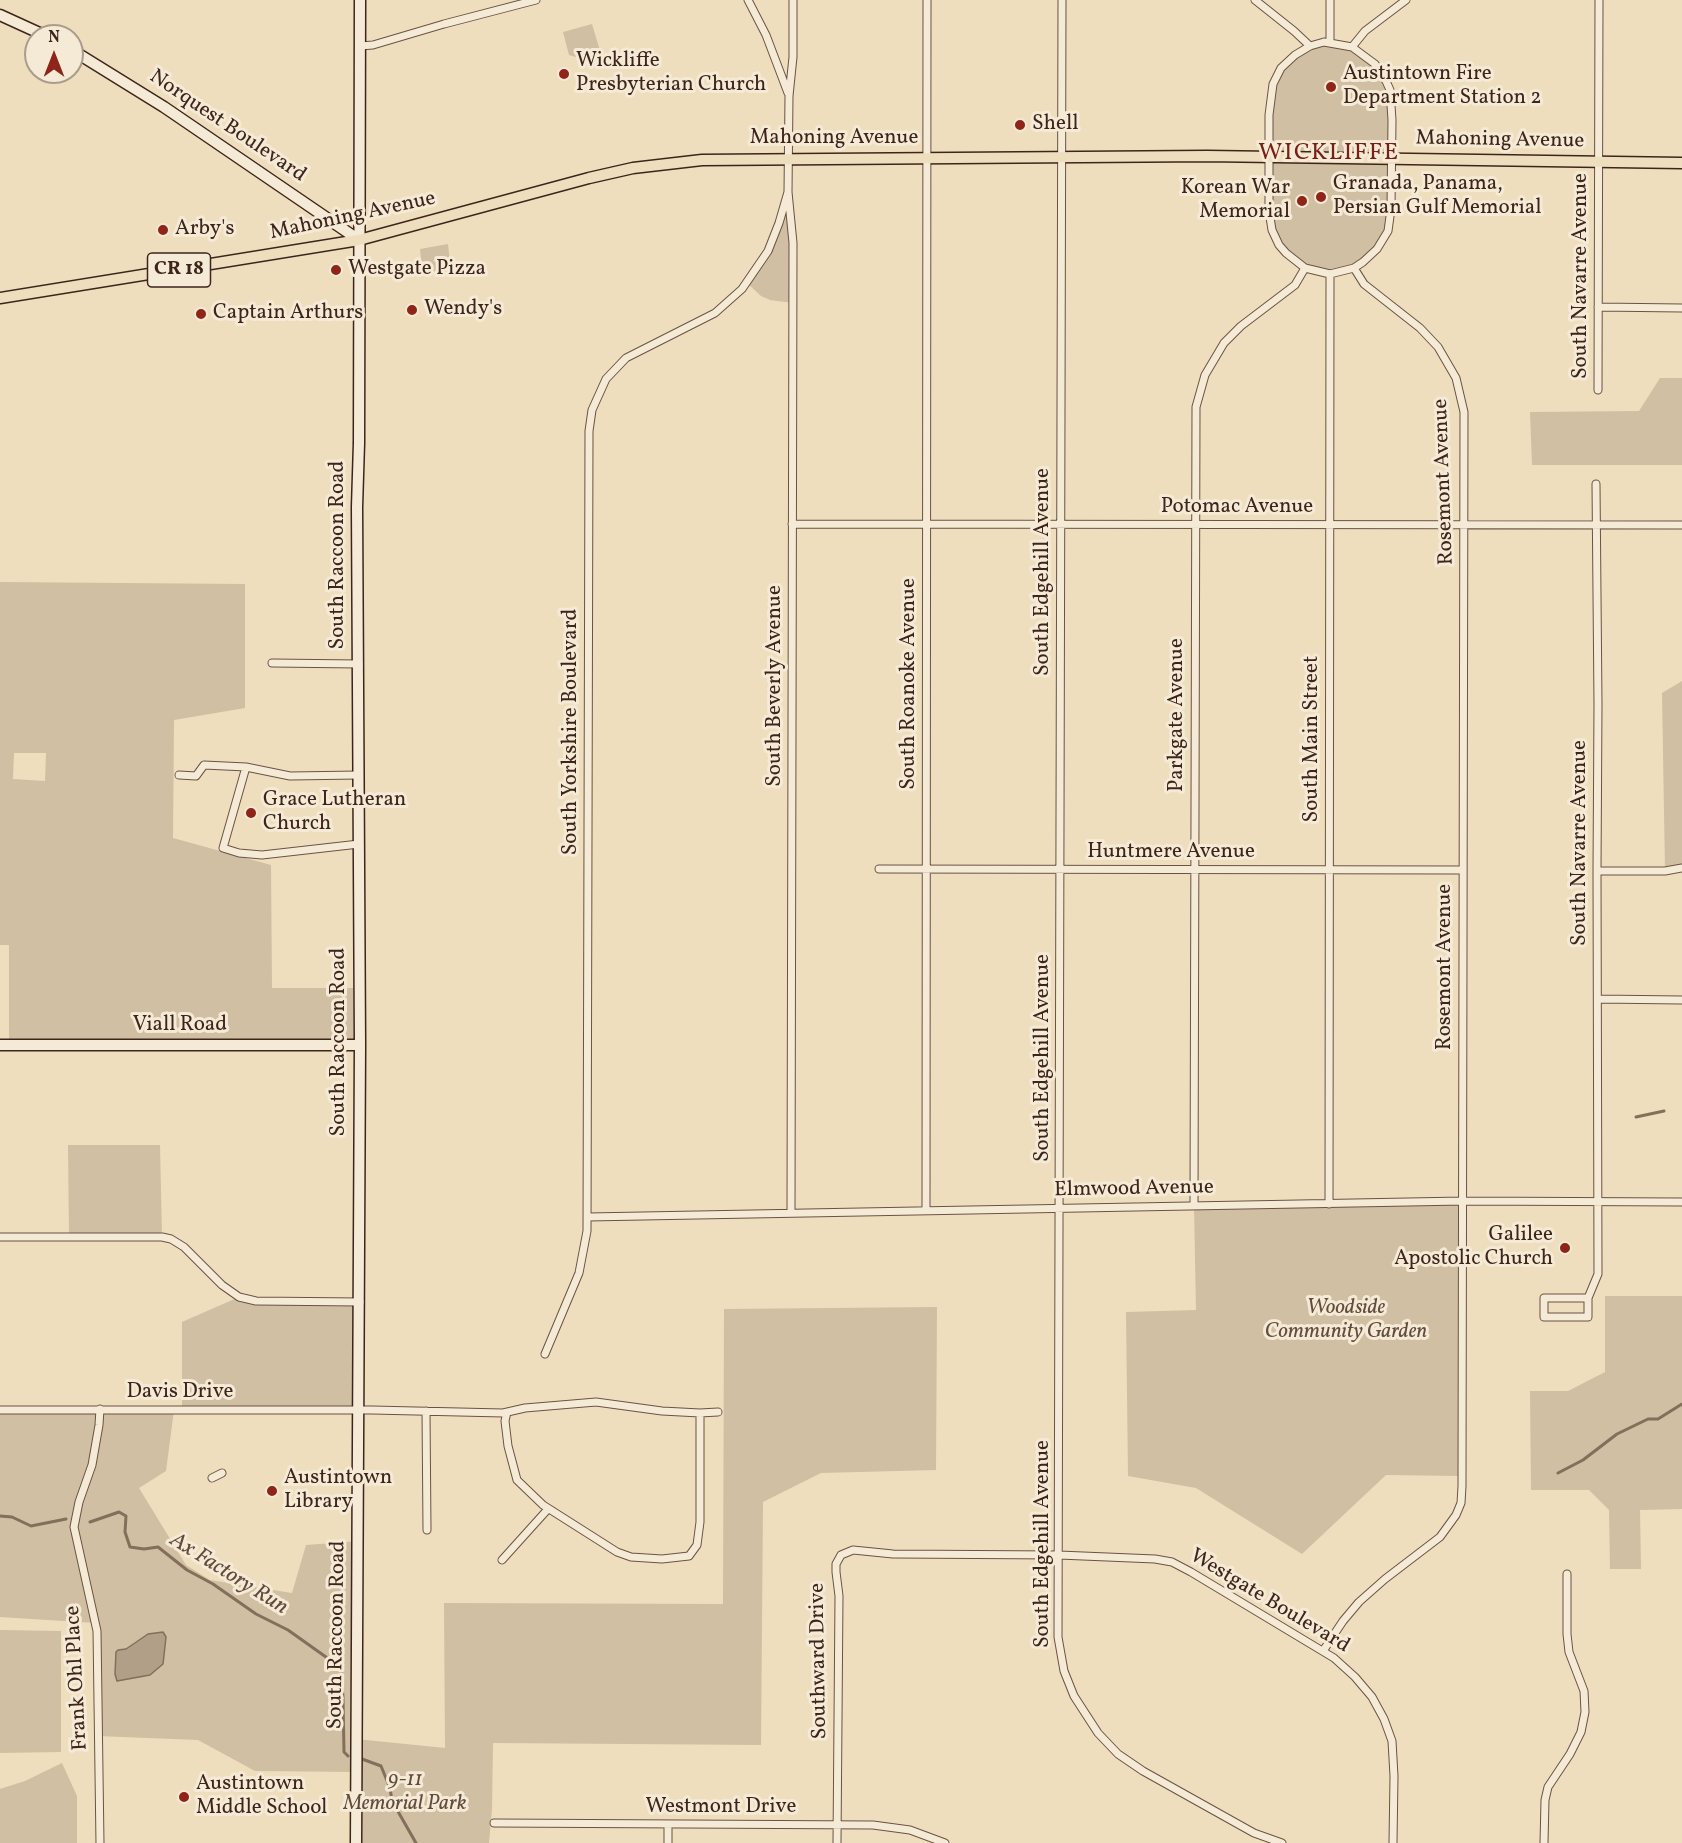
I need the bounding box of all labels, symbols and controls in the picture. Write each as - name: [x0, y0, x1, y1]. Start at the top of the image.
- north arrow: [24, 24, 84, 84]
- text: N: [48, 27, 60, 49]
- place label: Wickliffe Presbyterian Church: [576, 49, 766, 99]
- place label: Austintown Fire Department Station 2: [1343, 62, 1542, 112]
- street label: Norquest Boulevard: [144, 65, 310, 189]
- marker: Wickliffe Presbyterian Church: [557, 67, 571, 81]
- marker: Austintown Fire Department Station 2: [1324, 80, 1338, 94]
- place label: Shell: [1032, 112, 1079, 138]
- marker: Shell: [1013, 118, 1027, 132]
- street label: Mahoning Avenue: [750, 126, 918, 152]
- street label: Mahoning Avenue: [1415, 127, 1585, 155]
- district label: WICKLIFFE: [1258, 141, 1400, 169]
- place label: Granada, Panama, Persian Gulf Memorial: [1333, 172, 1542, 222]
- street label: South Navarre Avenue: [1569, 173, 1595, 379]
- place label: Korean War Memorial: [1181, 176, 1290, 226]
- street label: Mahoning Avenue: [268, 187, 438, 247]
- marker: Granada, Panama, Persian Gulf Memorial: [1314, 190, 1328, 204]
- marker: Korean War Memorial: [1295, 194, 1309, 208]
- place label: Arby's: [175, 217, 234, 243]
- marker: Arby's: [156, 223, 170, 237]
- road number: CR 18: [148, 253, 210, 287]
- place label: Westgate Pizza: [348, 257, 486, 283]
- marker: Westgate Pizza: [329, 263, 343, 277]
- place label: Wendy's: [424, 297, 502, 323]
- place label: Captain Arthurs: [213, 301, 363, 327]
- marker: Wendy's: [405, 303, 419, 317]
- marker: Captain Arthurs: [194, 307, 208, 321]
- street label: Rosemont Avenue: [1430, 398, 1460, 566]
- street label: South Raccoon Road: [326, 461, 352, 649]
- street label: South Edgehill Avenue: [1031, 468, 1057, 676]
- street label: Potomac Avenue: [1161, 495, 1313, 521]
- street label: South Roanoke Avenue: [897, 578, 923, 790]
- street label: South Beverly Avenue: [763, 585, 789, 787]
- street label: South Yorkshire Boulevard: [559, 609, 585, 855]
- street label: Parkgate Avenue: [1165, 638, 1191, 792]
- street label: South Main Street: [1300, 656, 1326, 822]
- street label: South Navarre Avenue: [1568, 740, 1594, 946]
- place label: Grace Lutheran Church: [263, 788, 406, 838]
- marker: Grace Lutheran Church: [244, 806, 258, 820]
- street label: Huntmere Avenue: [1087, 840, 1255, 866]
- street label: Rosemont Avenue: [1433, 884, 1459, 1050]
- street label: South Raccoon Road: [327, 948, 353, 1136]
- street label: South Edgehill Avenue: [1031, 954, 1057, 1162]
- street label: Viall Road: [133, 1013, 227, 1039]
- street label: Elmwood Avenue: [1054, 1176, 1214, 1204]
- place label: Galilee Apostolic Church: [1394, 1223, 1553, 1273]
- marker: Galilee Apostolic Church: [1558, 1241, 1572, 1255]
- park label: Woodside Community Garden: [1265, 1296, 1427, 1346]
- street label: Davis Drive: [126, 1380, 234, 1406]
- street label: South Edgehill Avenue: [1031, 1440, 1057, 1648]
- place label: Austintown Library: [284, 1466, 392, 1516]
- marker: Austintown Library: [265, 1484, 279, 1498]
- water label: Ax Factory Run: [164, 1528, 292, 1622]
- street label: South Raccoon Road: [324, 1540, 352, 1730]
- street label: Westgate Boulevard: [1184, 1544, 1354, 1660]
- street label: Southward Drive: [806, 1583, 834, 1739]
- street label: Frank Ohl Place: [62, 1605, 94, 1751]
- park label: 9-11 Memorial Park: [344, 1768, 466, 1818]
- place label: Austintown Middle School: [196, 1772, 327, 1822]
- marker: Austintown Middle School: [177, 1790, 191, 1804]
- street label: Westmont Drive: [646, 1795, 796, 1821]

